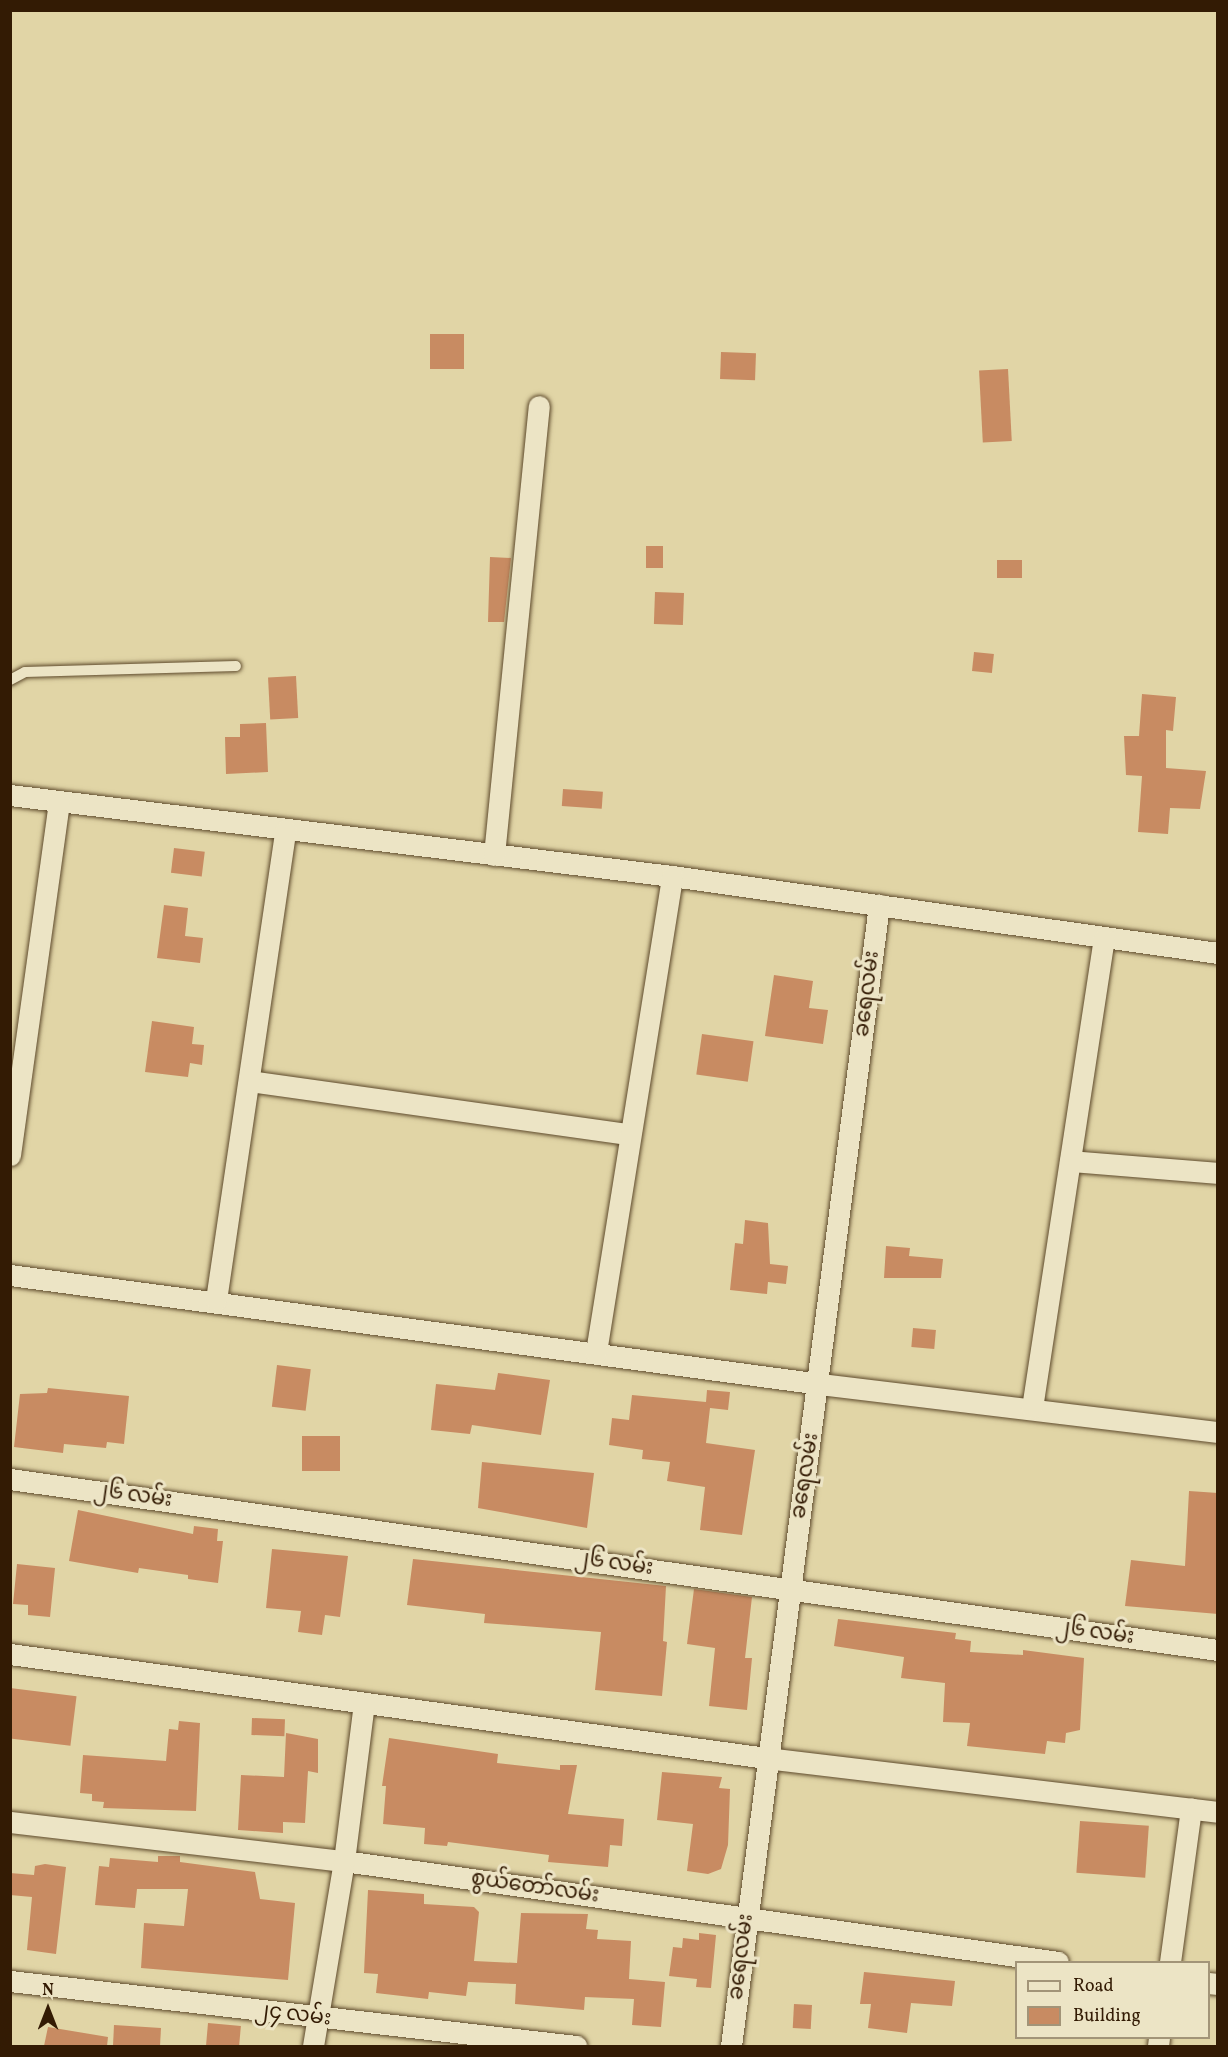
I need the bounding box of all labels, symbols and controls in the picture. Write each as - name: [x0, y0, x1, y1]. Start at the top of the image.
- street label: ခရေလမ်း: [850, 949, 886, 1039]
- street label: ခရေလမ်း: [787, 1431, 825, 1521]
- street label: ၂၆ လမ်း: [92, 1478, 174, 1514]
- street label: ၂၆ လမ်း: [573, 1546, 655, 1582]
- street label: ၂၆ လမ်း: [1054, 1615, 1136, 1651]
- street label: စွယ်တော်လမ်း: [469, 1867, 601, 1909]
- street label: ခရေလမ်း: [724, 1912, 760, 2002]
- legend: [1015, 1961, 1210, 2039]
- text: Road: [1073, 1974, 1114, 1999]
- north arrow: [18, 1979, 78, 2039]
- text: N: [42, 1980, 54, 2002]
- street label: ၂၄ လမ်း: [254, 1998, 332, 2032]
- text: Building: [1073, 2004, 1141, 2029]

